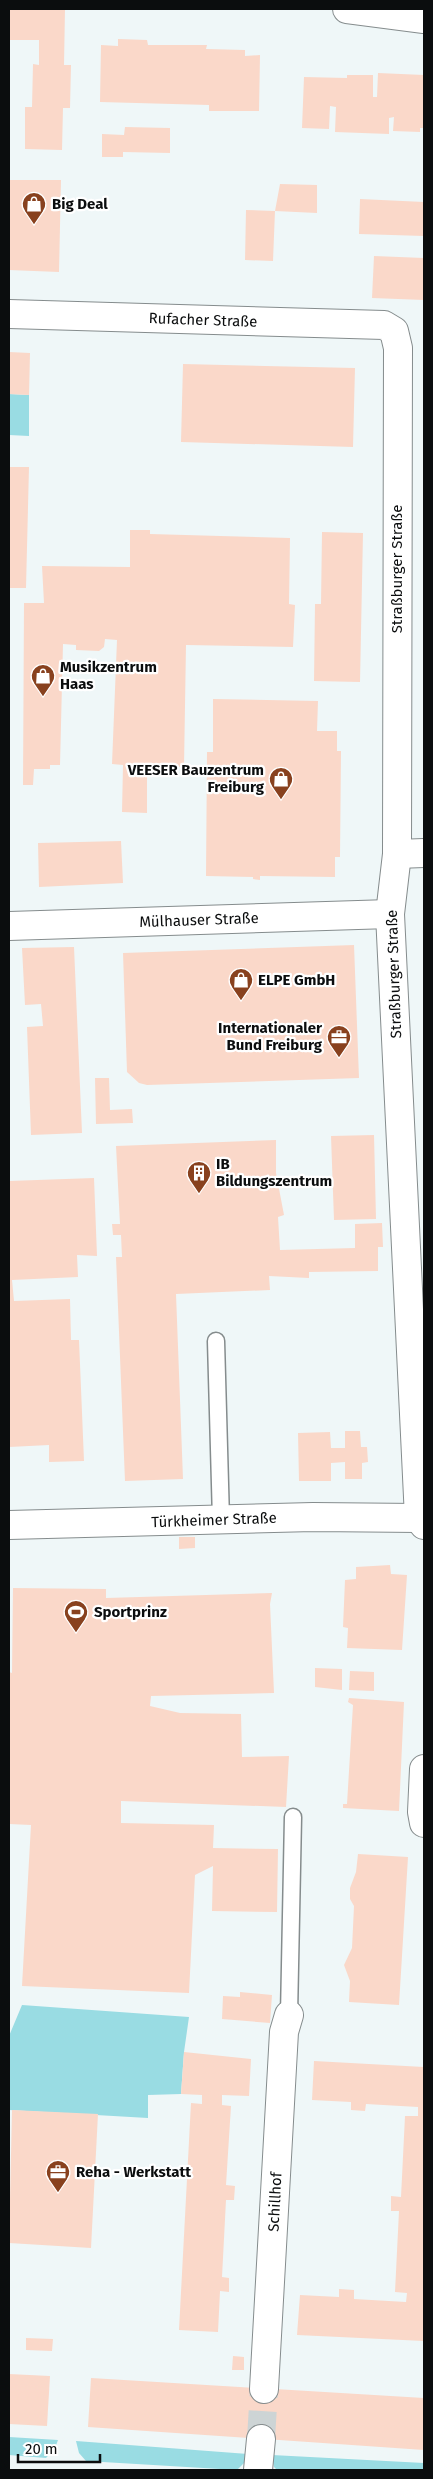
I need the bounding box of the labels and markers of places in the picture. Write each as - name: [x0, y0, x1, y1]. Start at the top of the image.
- shop icon: Big Deal: [21, 191, 47, 225]
- place label: Big Deal: [52, 195, 108, 213]
- place label: Musikzentrum Haas: [60, 658, 157, 693]
- shop icon: Musikzentrum Haas: [30, 663, 56, 697]
- place label: VEESER Bauzentrum Freiburg: [127, 761, 265, 796]
- shop icon: VEESER Bauzentrum Freiburg: [268, 766, 294, 800]
- shop icon: ELPE GmbH: [228, 967, 254, 1001]
- place label: ELPE GmbH: [258, 971, 335, 989]
- place label: Internationaler Bund Freiburg: [218, 1019, 323, 1054]
- office icon: Internationaler Bund Freiburg: [326, 1024, 352, 1058]
- place label: IB Bildungszentrum: [216, 1155, 332, 1190]
- building icon: IB Bildungszentrum: [186, 1160, 212, 1194]
- sports icon: Sportprinz: [63, 1599, 89, 1633]
- place label: Sportprinz: [94, 1603, 167, 1621]
- office icon: Reha - Werkstatt: [45, 2159, 71, 2193]
- place label: Reha - Werkstatt: [76, 2163, 191, 2181]

